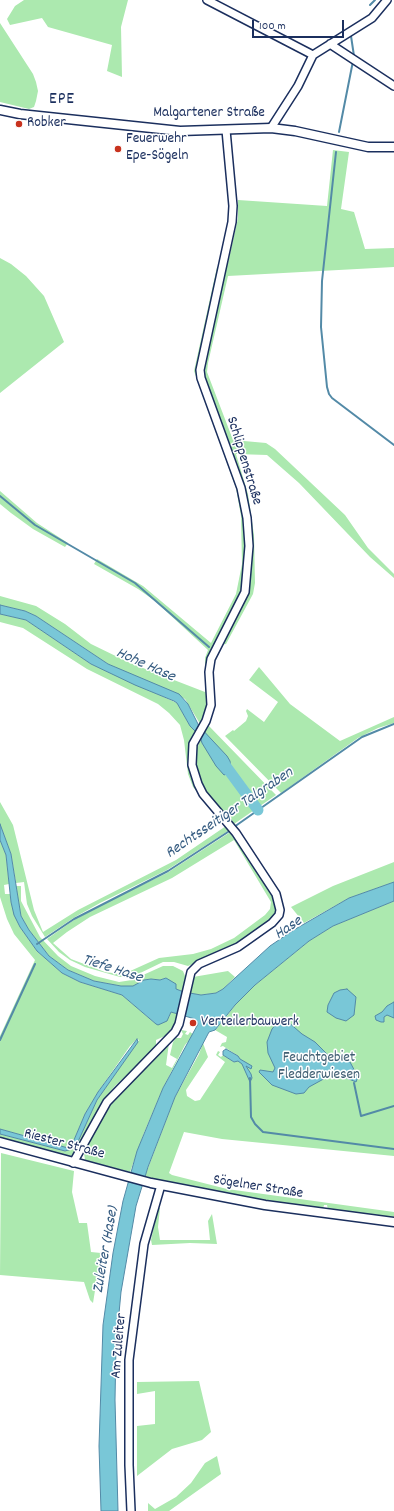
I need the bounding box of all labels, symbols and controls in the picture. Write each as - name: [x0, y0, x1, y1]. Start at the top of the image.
- scale bar: [254, 12, 346, 38]
- text: 100 m: [259, 18, 286, 35]
- district label: EPE: [49, 91, 75, 111]
- street label: Malgartener Straße: [153, 105, 265, 123]
- place label: Robker: [27, 115, 66, 133]
- marker: Robker: [14, 119, 24, 129]
- place label: Feuerwehr Epe-Sögeln: [126, 131, 188, 166]
- marker: Feuerwehr Epe-Sögeln: [113, 144, 123, 154]
- street label: Schlippenstraße: [221, 415, 265, 507]
- water label: Hohe Hase: [112, 644, 178, 688]
- water label: Rechtsseitiger Talgraben: [162, 764, 298, 864]
- water label: Hase: [271, 913, 307, 945]
- water label: Tiefe Hase: [79, 951, 145, 989]
- place label: Verteilerbauwerk: [201, 1014, 299, 1032]
- marker: Verteilerbauwerk: [188, 1018, 198, 1028]
- park label: Feuchtgebiet Fledderwiesen: [278, 1050, 360, 1085]
- street label: Riester Straße: [22, 1126, 106, 1164]
- street label: Sögelner Straße: [212, 1172, 304, 1204]
- water label: Zuleiter (Hase): [90, 1205, 124, 1295]
- street label: Am Zuleiter: [108, 1313, 132, 1379]

